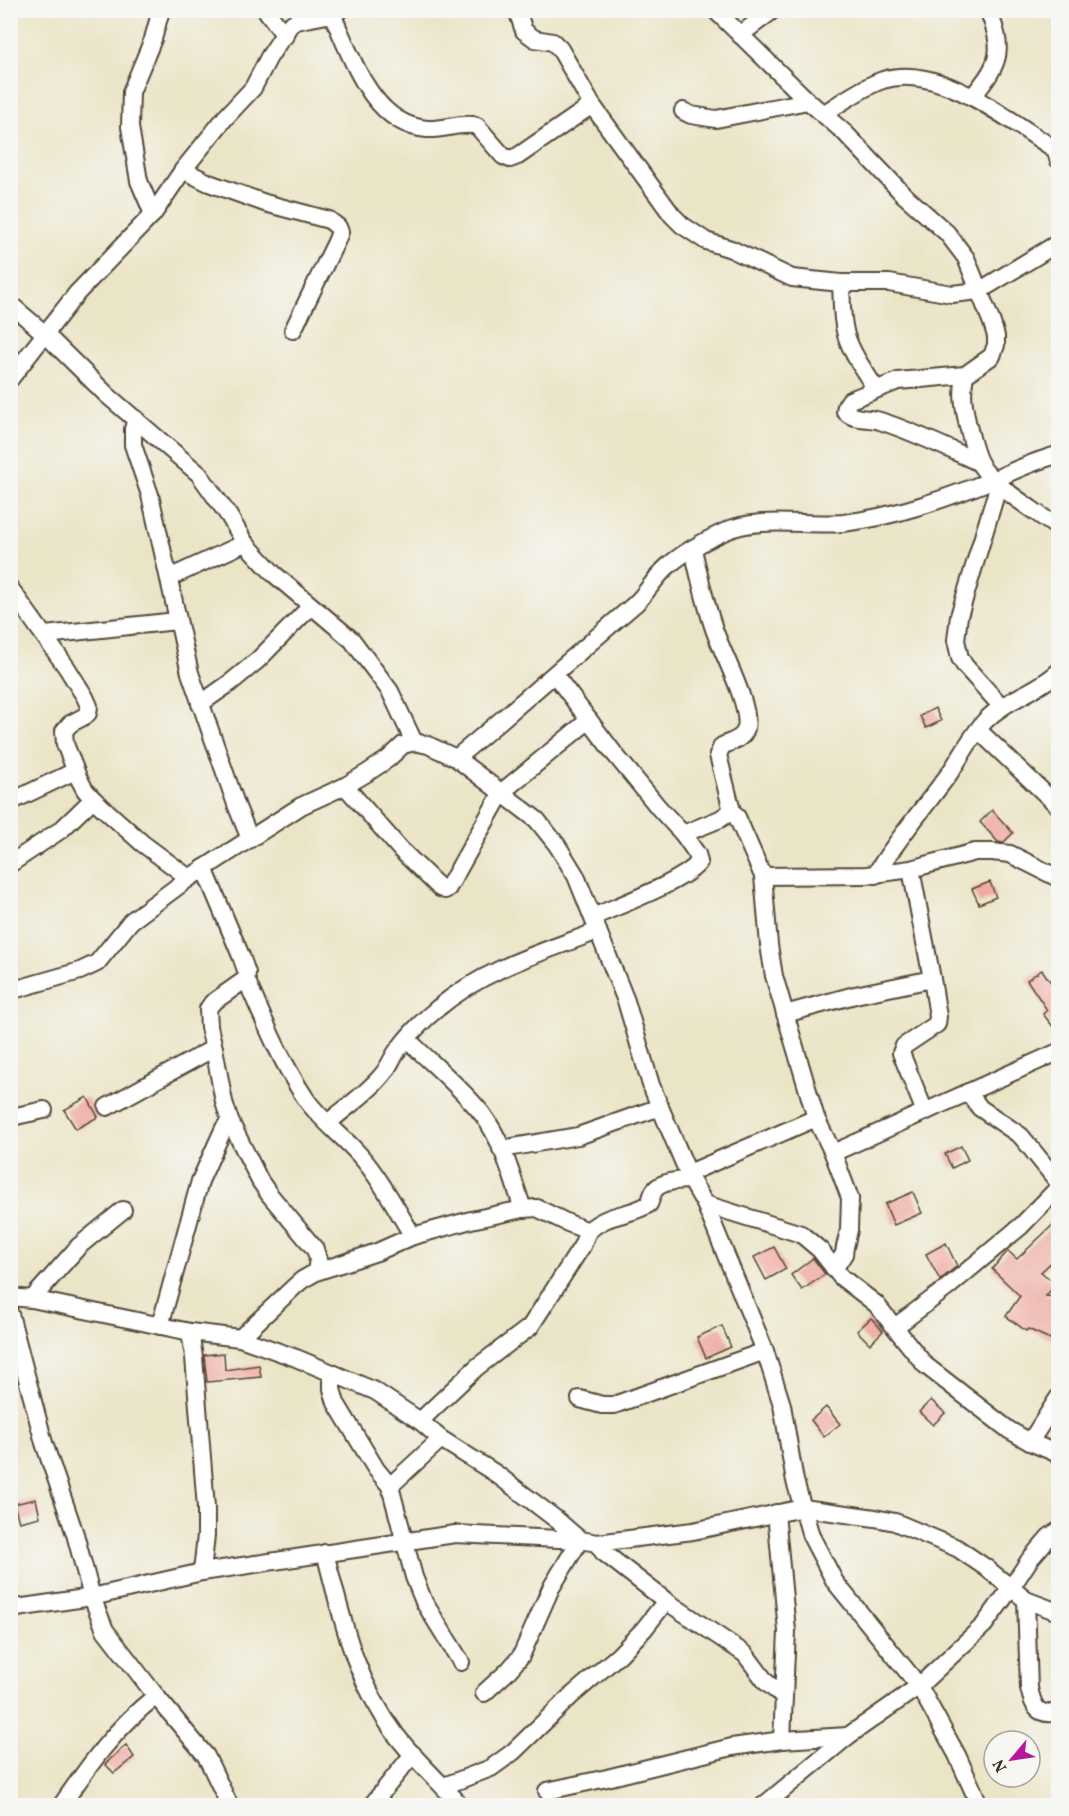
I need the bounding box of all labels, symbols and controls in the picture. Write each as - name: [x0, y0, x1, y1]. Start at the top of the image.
- north arrow: [982, 1729, 1042, 1789]
- text: N: [988, 1755, 1013, 1776]

